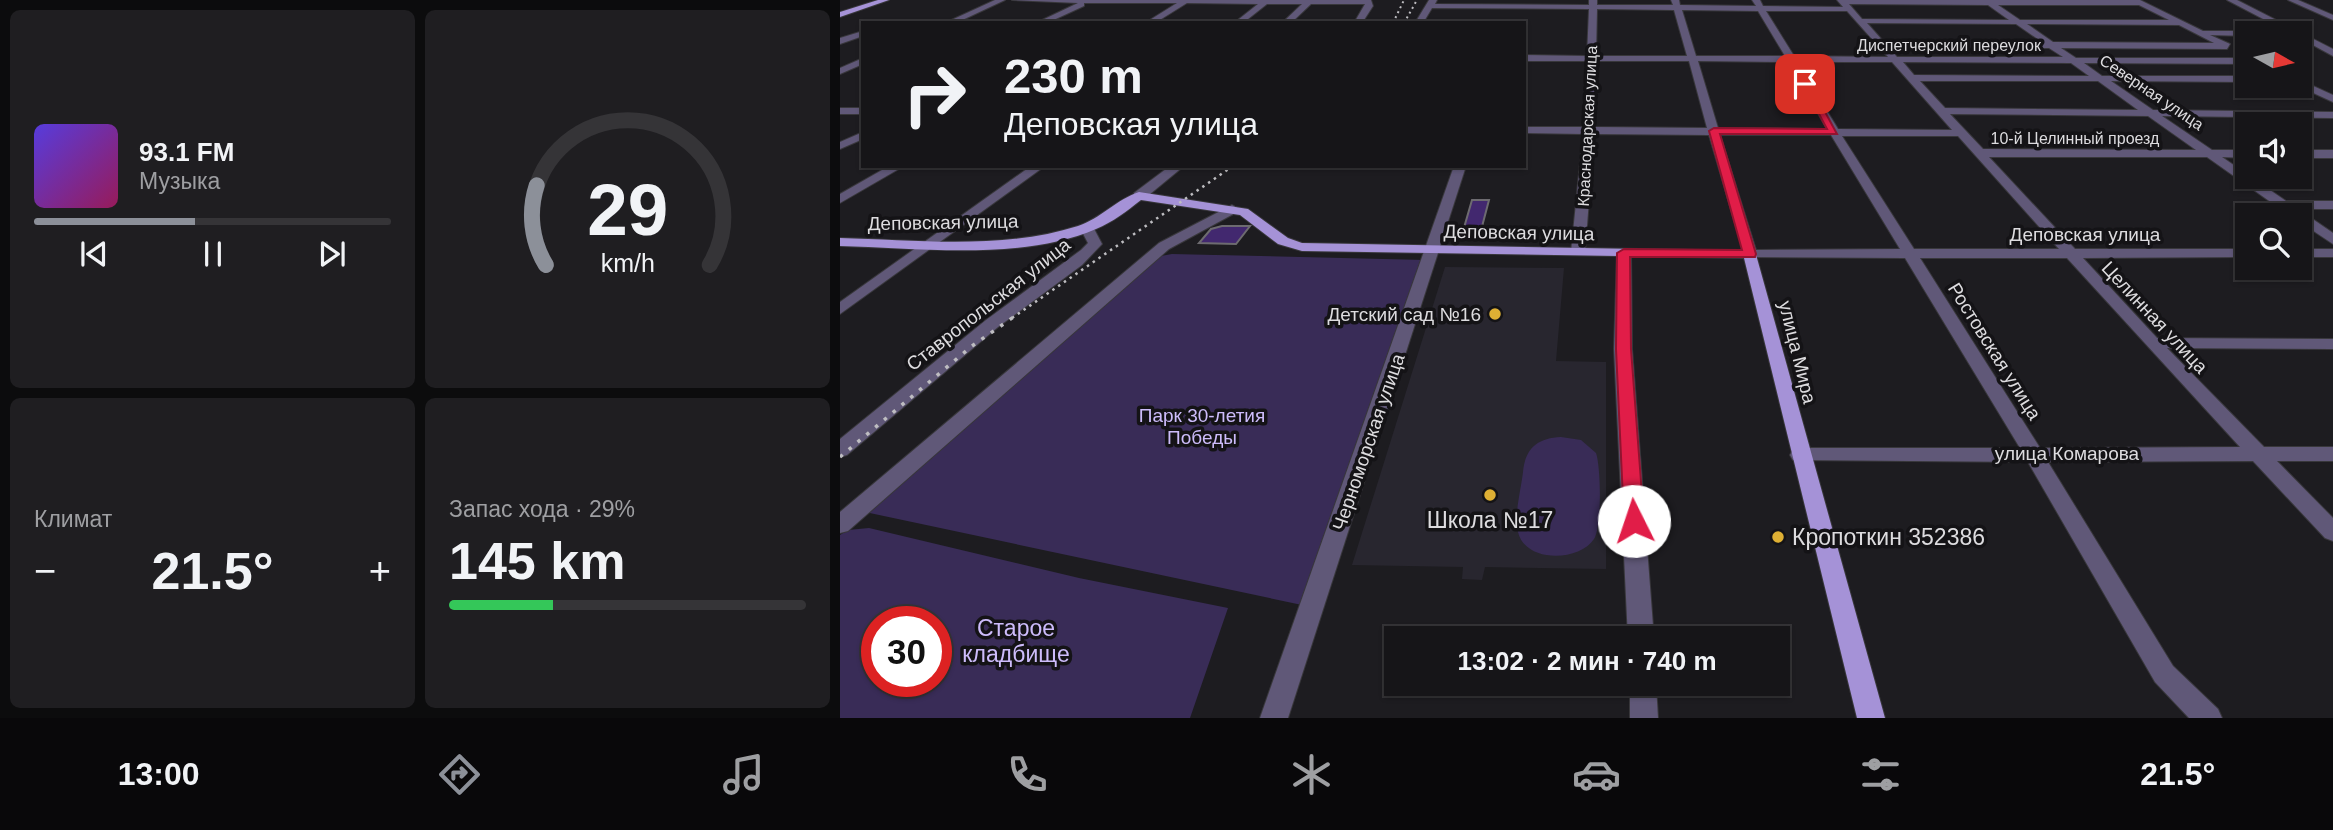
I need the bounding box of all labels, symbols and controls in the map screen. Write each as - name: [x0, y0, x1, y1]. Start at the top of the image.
- north arrow: [2235, 21, 2312, 98]
- map controls: [2235, 21, 2312, 280]
- street label: Диспетчерский переулок: [1857, 37, 2042, 54]
- street label: Краснодарская улица: [1575, 45, 1600, 207]
- icon: right: [889, 49, 980, 140]
- text: 230 m: [1004, 49, 1143, 103]
- street label: Северная улица: [2097, 51, 2207, 133]
- pin: [1775, 54, 1835, 114]
- icon: arrive: [1786, 65, 1824, 103]
- text: Деповская улица: [1004, 106, 1258, 142]
- button: sound: [2235, 112, 2312, 189]
- street label: 10-й Целинный проезд: [1991, 130, 2160, 147]
- text: 93.1 FM: [139, 137, 234, 167]
- text: Музыка: [139, 168, 220, 194]
- text: 29: [587, 169, 668, 250]
- button: search: [2235, 203, 2312, 280]
- street label: Деповская улица: [867, 211, 1019, 234]
- street label: Деповская улица: [1443, 221, 1595, 244]
- street label: Деповская улица: [2010, 224, 2161, 245]
- street label: Ставропольская улица: [902, 234, 1075, 375]
- icon: previous: [75, 235, 113, 273]
- icon: pause: [194, 235, 232, 273]
- icon: next: [313, 235, 351, 273]
- text: km/h: [600, 249, 655, 277]
- street label: Целинная улица: [2097, 257, 2212, 378]
- street label: Ростовская улица: [1944, 279, 2045, 424]
- street label: улица Мира: [1775, 299, 1821, 406]
- place label: Детский сад №16: [1327, 304, 1481, 325]
- marker: Детский сад №16: [1487, 306, 1503, 322]
- street label: Черноморская улица: [1328, 351, 1409, 533]
- park label: Парк 30-летия Победы: [1139, 405, 1265, 448]
- street label: улица Комарова: [1995, 443, 2140, 464]
- position arrow: [1597, 484, 1671, 558]
- marker: Школа №17: [1482, 487, 1498, 503]
- text: Запас хода · 29%: [449, 496, 635, 522]
- text: Климат: [34, 506, 112, 532]
- place label: Школа №17: [1427, 507, 1553, 533]
- place label: Кропоткин 352386: [1792, 524, 1985, 550]
- marker: Кропоткин 352386: [1770, 529, 1786, 545]
- text: 145 km: [449, 532, 625, 590]
- text: 21.5°: [151, 542, 274, 600]
- text: −: [34, 550, 56, 592]
- text: +: [369, 550, 391, 592]
- speed limit sign: 30: [861, 606, 952, 697]
- park label: Старое кладбище: [962, 615, 1070, 667]
- text: 13:02 · 2 мин · 740 m: [1457, 646, 1717, 676]
- icon: directions: [435, 750, 484, 799]
- icon: music: [719, 750, 768, 799]
- icon: phone: [1003, 750, 1052, 799]
- icon: climate: [1287, 750, 1336, 799]
- icon: car: [1572, 750, 1621, 799]
- icon: filters: [1856, 750, 1905, 799]
- text: 13:00: [118, 756, 199, 792]
- text: 21.5°: [2140, 756, 2215, 792]

